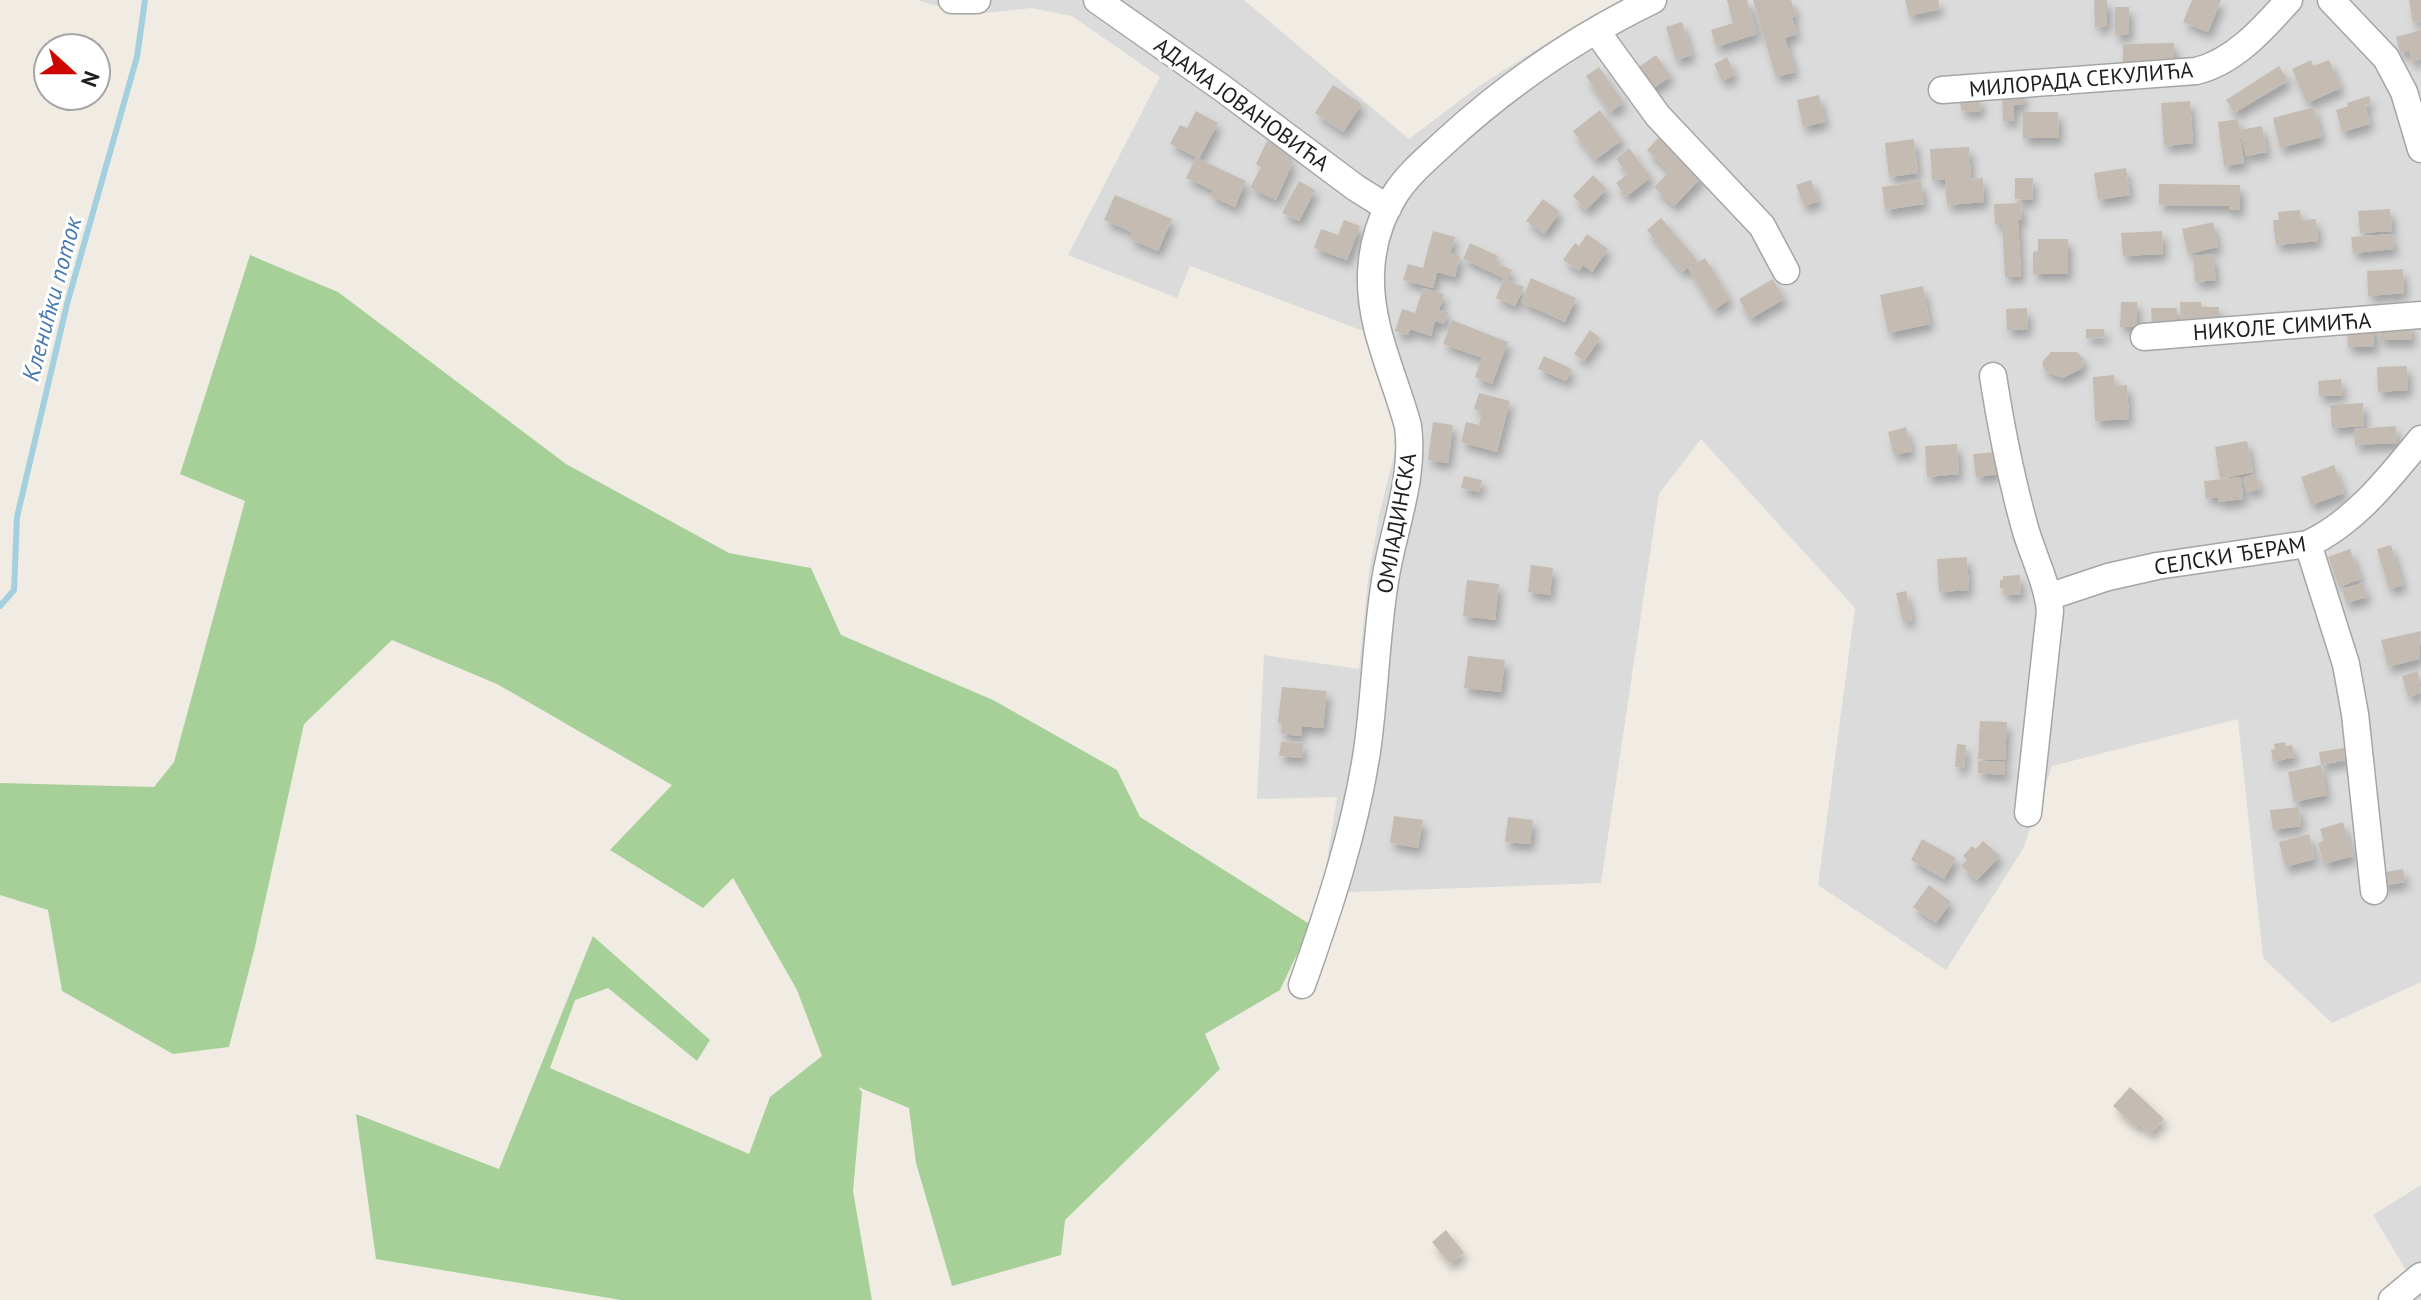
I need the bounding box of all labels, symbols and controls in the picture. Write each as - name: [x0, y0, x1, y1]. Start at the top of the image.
- street label: АДАМА ЈОВАНОВИЋА: [1149, 31, 1335, 177]
- north arrow: [32, 32, 112, 112]
- street label: МИЛОРАДА СЕКУЛИЋА: [1968, 55, 2194, 103]
- text: N: [75, 67, 106, 91]
- water label: Кленићки поток: [15, 212, 89, 384]
- street label: НИКОЛЕ СИМИЋА: [2192, 306, 2372, 346]
- street label: ОМЛАДИНСКА: [1370, 450, 1422, 595]
- street label: СЕЛСКИ ЂЕРАМ: [2152, 529, 2308, 581]

